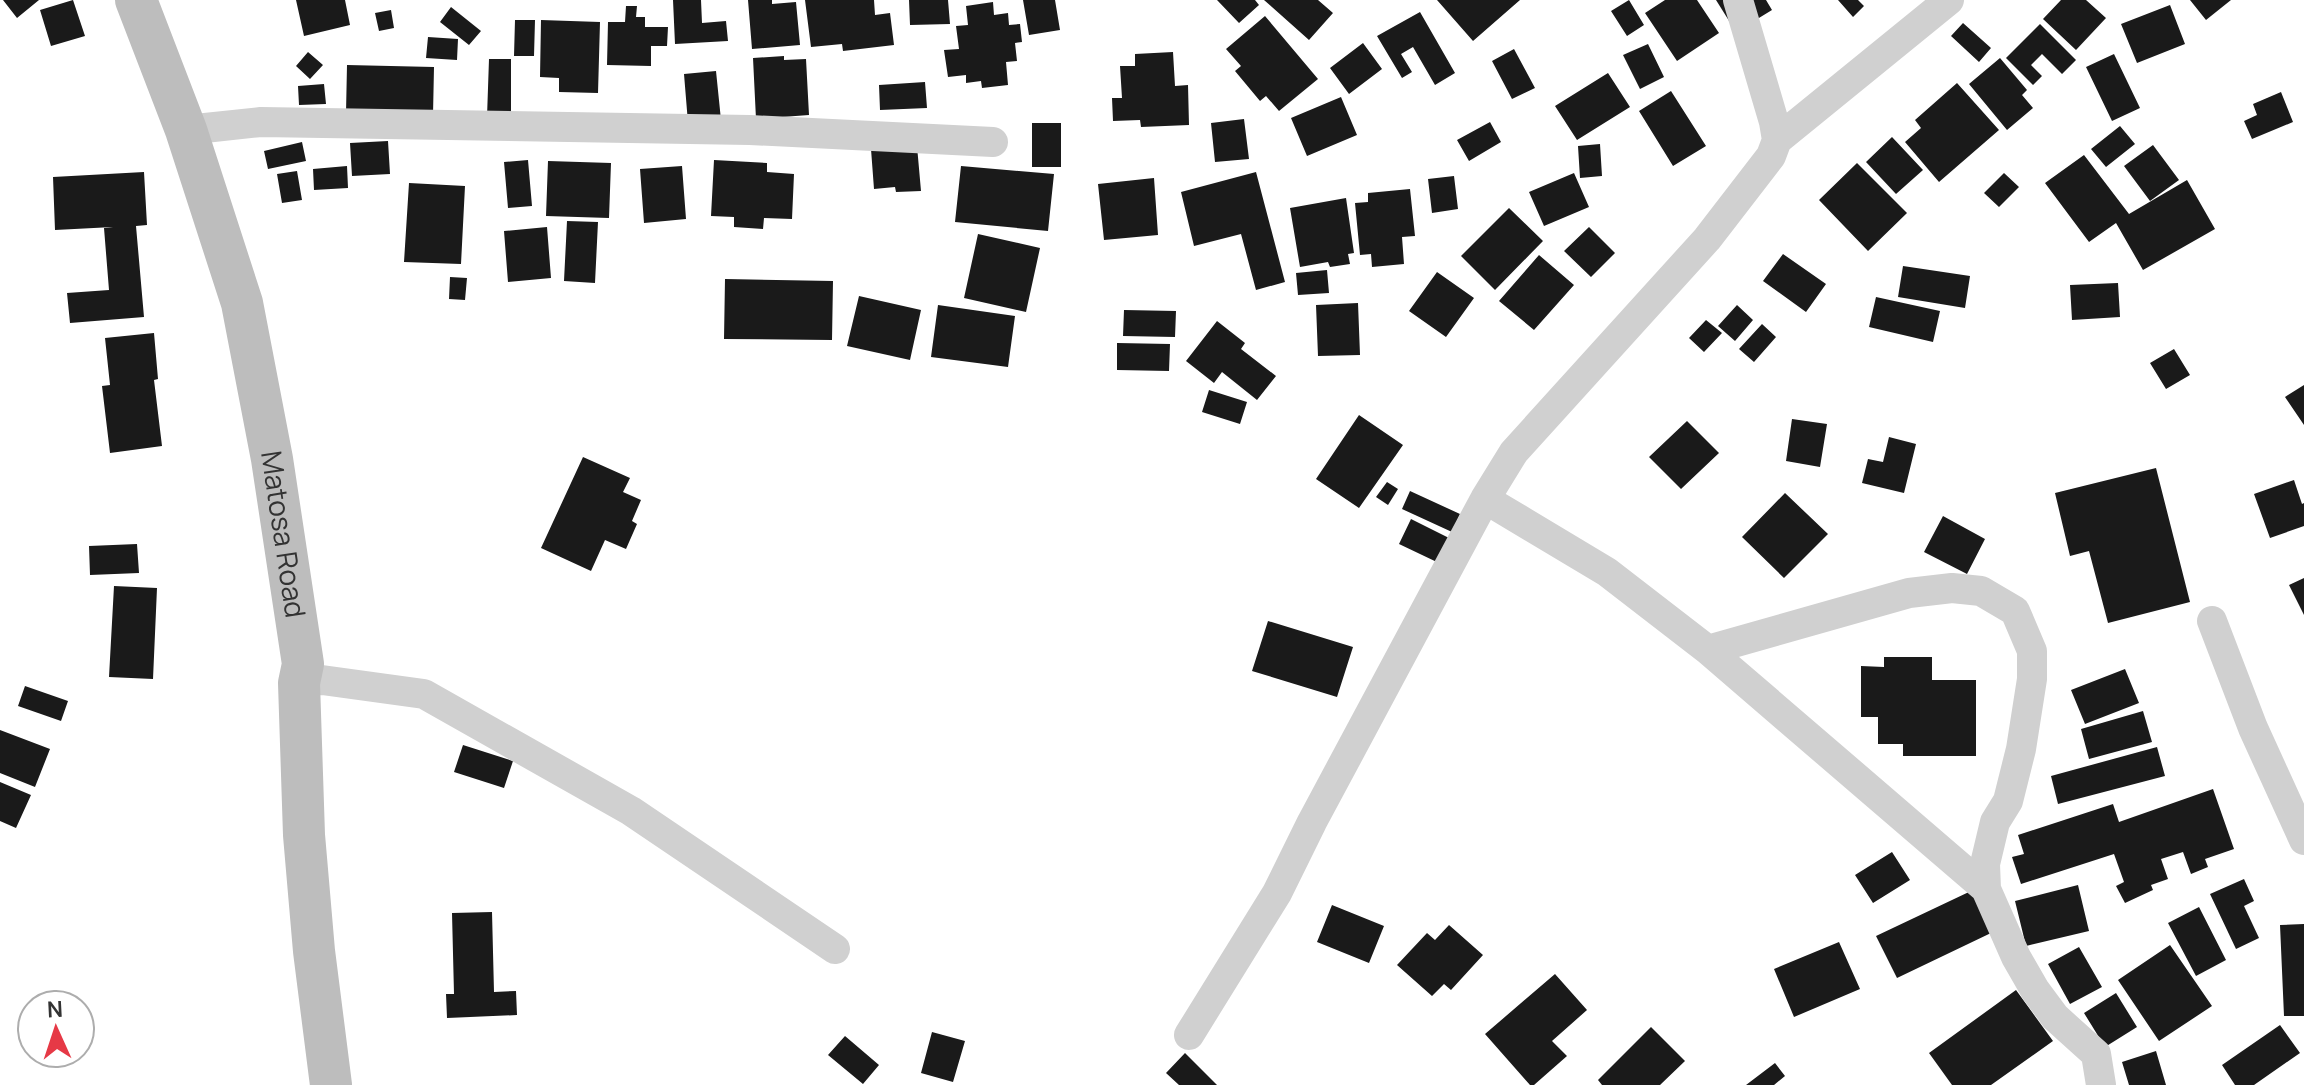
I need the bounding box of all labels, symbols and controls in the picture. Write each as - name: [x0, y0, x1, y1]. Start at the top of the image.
- street label: Matosa Road: [253, 448, 316, 620]
- north arrow: [16, 989, 96, 1069]
- text: N: [46, 994, 64, 1024]

